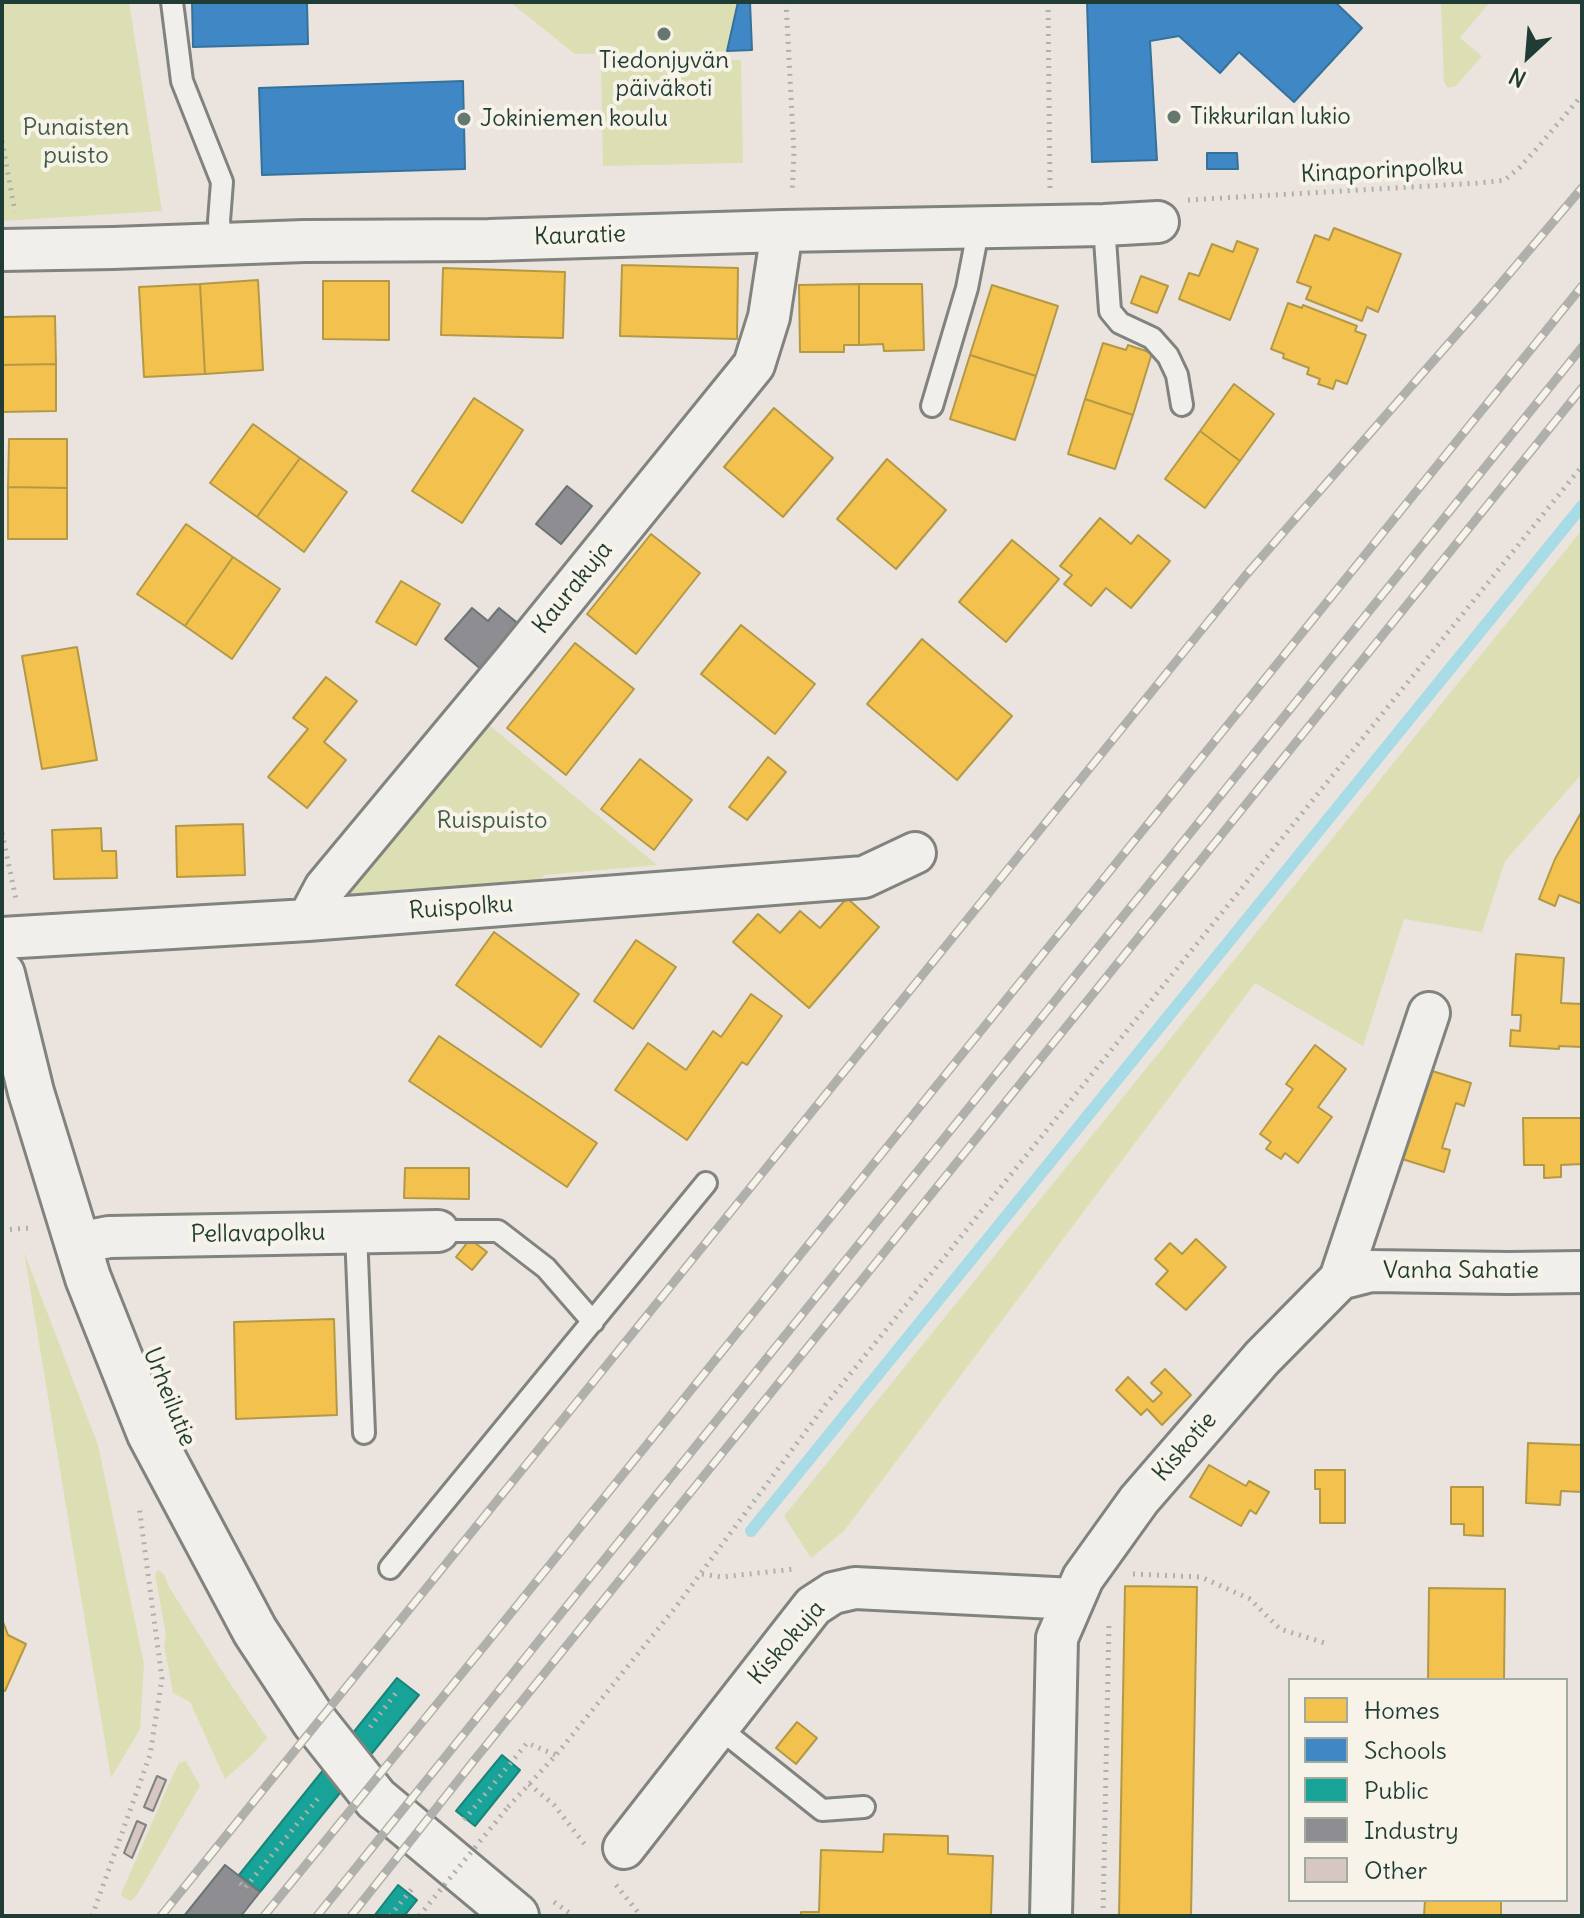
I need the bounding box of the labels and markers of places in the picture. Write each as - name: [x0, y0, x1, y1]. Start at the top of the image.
- marker: Tiedonjyvän päiväkoti: [655, 25, 673, 43]
- place label: Tiedonjyvän päiväkoti: [599, 47, 729, 103]
- place label: Tikkurilan lukio: [1190, 103, 1351, 131]
- place label: Jokiniemen koulu: [480, 105, 668, 133]
- marker: Tikkurilan lukio: [1165, 108, 1183, 126]
- marker: Jokiniemen koulu: [455, 110, 473, 128]

